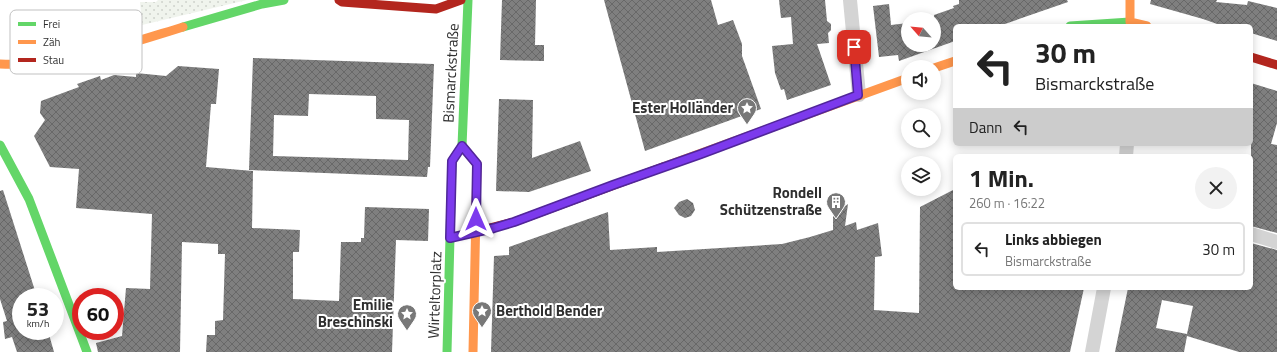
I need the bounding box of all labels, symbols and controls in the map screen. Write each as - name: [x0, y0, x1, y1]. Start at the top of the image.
- legend: [10, 10, 142, 74]
- north arrow: [901, 12, 941, 52]
- map controls: [901, 12, 941, 196]
- text: Frei: [43, 16, 60, 32]
- street label: Bismarckstraße: [436, 23, 465, 123]
- pin: [837, 30, 871, 64]
- text: 30 m: [1035, 31, 1096, 74]
- text: Zäh: [43, 34, 60, 50]
- icon: arrive: [843, 36, 865, 58]
- icon: left: [969, 40, 1021, 92]
- text: Stau: [43, 52, 64, 68]
- button: sound: [901, 60, 941, 100]
- text: Bismarckstraße: [1035, 70, 1154, 97]
- place label: Ester Holländer: [632, 96, 733, 119]
- place icon: Ester Holländer: [736, 97, 758, 125]
- button: search: [901, 108, 941, 148]
- text: Dann: [969, 116, 1002, 139]
- icon: left: [1010, 116, 1032, 138]
- button: layers: [901, 156, 941, 196]
- text: 1 Min.: [969, 160, 1034, 196]
- button: close: [1195, 167, 1237, 209]
- place label: Rondell Schützenstraße: [720, 181, 822, 221]
- building icon: Rondell Schützenstraße: [825, 191, 847, 219]
- text: 260 m · 16:22: [969, 193, 1045, 213]
- position arrow: [455, 198, 497, 240]
- text: Links abbiegen: [1005, 228, 1102, 251]
- icon: left: [971, 238, 993, 260]
- text: 30 m: [1202, 238, 1235, 261]
- street label: Wirteltorplatz: [421, 251, 448, 339]
- text: Bismarckstraße: [1005, 251, 1091, 271]
- speed limit sign: 60: [72, 288, 124, 340]
- text: 53: [27, 293, 49, 324]
- place label: Emilie Breschinski: [318, 293, 393, 333]
- place label: Berthold Bender: [496, 299, 603, 322]
- place icon: Berthold Bender: [471, 300, 493, 328]
- place icon: Emilie Breschinski: [396, 303, 418, 331]
- text: km/h: [27, 316, 49, 331]

